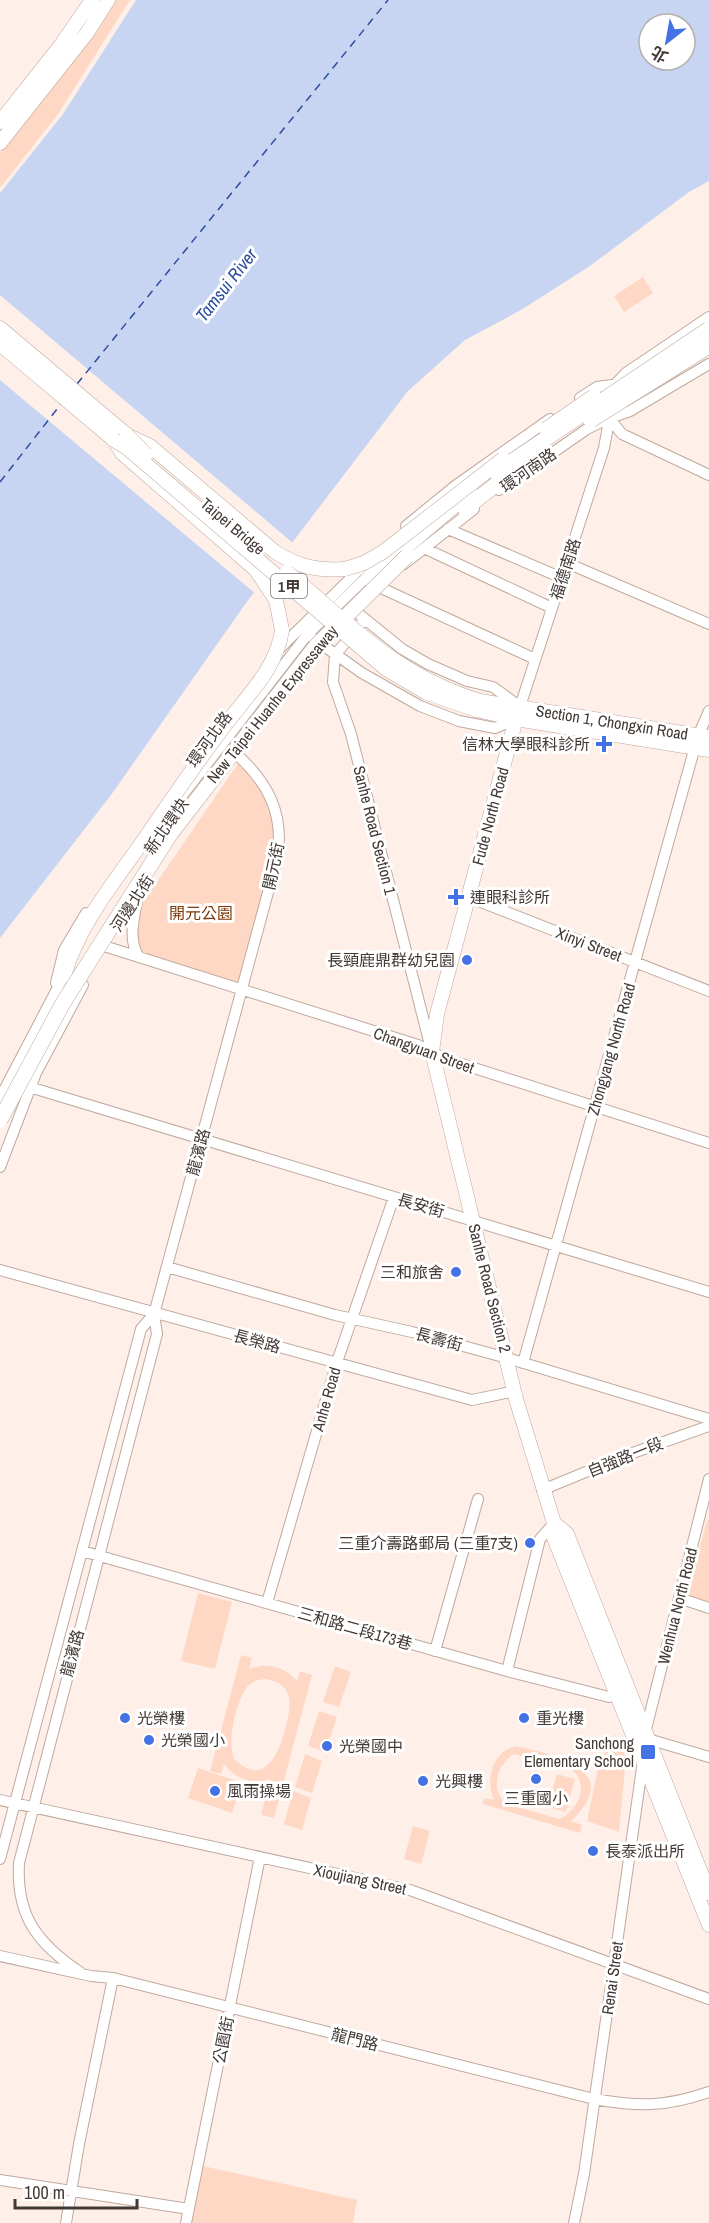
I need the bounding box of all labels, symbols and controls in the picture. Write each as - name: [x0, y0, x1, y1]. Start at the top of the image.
- north arrow: [637, 12, 697, 72]
- text: 北: [647, 41, 672, 68]
- water label: Tamsui River: [189, 242, 263, 327]
- street label: 環河南路: [495, 443, 561, 497]
- street label: Taipei Bridge: [196, 492, 270, 560]
- street label: 福德南路: [545, 535, 585, 603]
- road number: 1甲: [271, 574, 307, 598]
- street label: New Taipei Huanhe Expressaway: [201, 620, 343, 787]
- street label: Section 1, Chongxin Road: [534, 699, 690, 745]
- street label: 環河北路: [181, 707, 237, 771]
- place label: 信林大學眼科診所: [462, 733, 590, 755]
- marker: 信林大學眼科診所: [595, 735, 613, 753]
- street label: Sanhe Road Section 1: [348, 763, 402, 897]
- street label: Fude North Road: [466, 765, 514, 867]
- street label: 新北環快: [139, 793, 193, 859]
- street label: 開元街: [257, 840, 289, 892]
- street label: 河邊北街: [105, 870, 159, 936]
- place label: 連眼科診所: [470, 886, 550, 908]
- marker: 連眼科診所: [447, 888, 465, 906]
- park label: 開元公園: [169, 902, 233, 924]
- street label: Xinyi Street: [553, 921, 625, 967]
- place label: 長頸鹿鼎群幼兒園: [327, 949, 455, 971]
- marker: 長頸鹿鼎群幼兒園: [460, 953, 474, 967]
- street label: Zhongyang North Road: [582, 980, 640, 1118]
- street label: Changyuan Street: [371, 1022, 478, 1079]
- street label: 龍濱路: [181, 1126, 215, 1178]
- street label: 長安街: [395, 1188, 447, 1222]
- street label: Sanhe Road Section 2: [463, 1221, 517, 1355]
- place label: 三和旅舍: [380, 1261, 444, 1283]
- marker: 三和旅舍: [449, 1265, 463, 1279]
- street label: 長壽街: [413, 1322, 465, 1356]
- street label: 長榮路: [231, 1324, 283, 1358]
- street label: Anhe Road: [306, 1364, 346, 1435]
- street label: 自強路一段: [584, 1432, 666, 1482]
- place label: 三重介壽路郵局 (三重7支): [338, 1532, 518, 1554]
- marker: 三重介壽路郵局 (三重7支): [523, 1536, 537, 1550]
- street label: Wenhua North Road: [652, 1545, 702, 1667]
- street label: 三和路二段173巷: [295, 1601, 415, 1655]
- street label: 龍濱路: [55, 1627, 89, 1679]
- place label: 光榮樓: [137, 1707, 185, 1729]
- place label: 重光樓: [536, 1707, 584, 1729]
- marker: 光榮樓: [118, 1711, 132, 1725]
- marker: 重光樓: [517, 1711, 531, 1725]
- place label: 光榮國小: [161, 1729, 225, 1751]
- place label: Sanchong Elementary School: [524, 1732, 635, 1772]
- marker: 光榮國小: [142, 1733, 156, 1747]
- place label: 光榮國中: [339, 1735, 403, 1757]
- marker: 光榮國中: [320, 1739, 334, 1753]
- marker: Sanchong Elementary School: [639, 1743, 657, 1761]
- place label: 光興樓: [435, 1770, 483, 1792]
- marker: 三重國小: [529, 1772, 543, 1786]
- marker: 光興樓: [416, 1774, 430, 1788]
- place label: 風雨操場: [227, 1780, 291, 1802]
- marker: 風雨操場: [208, 1784, 222, 1798]
- place label: 三重國小: [504, 1787, 568, 1809]
- place label: 長泰派出所: [605, 1840, 685, 1862]
- marker: 長泰派出所: [586, 1844, 600, 1858]
- street label: Xioujiang Street: [312, 1858, 409, 1900]
- street label: Renai Street: [596, 1940, 628, 2016]
- street label: 公園街: [208, 2014, 238, 2066]
- street label: 龍門路: [329, 2023, 381, 2055]
- scale bar: [15, 2172, 136, 2210]
- text: 100 m: [24, 2180, 65, 2205]

